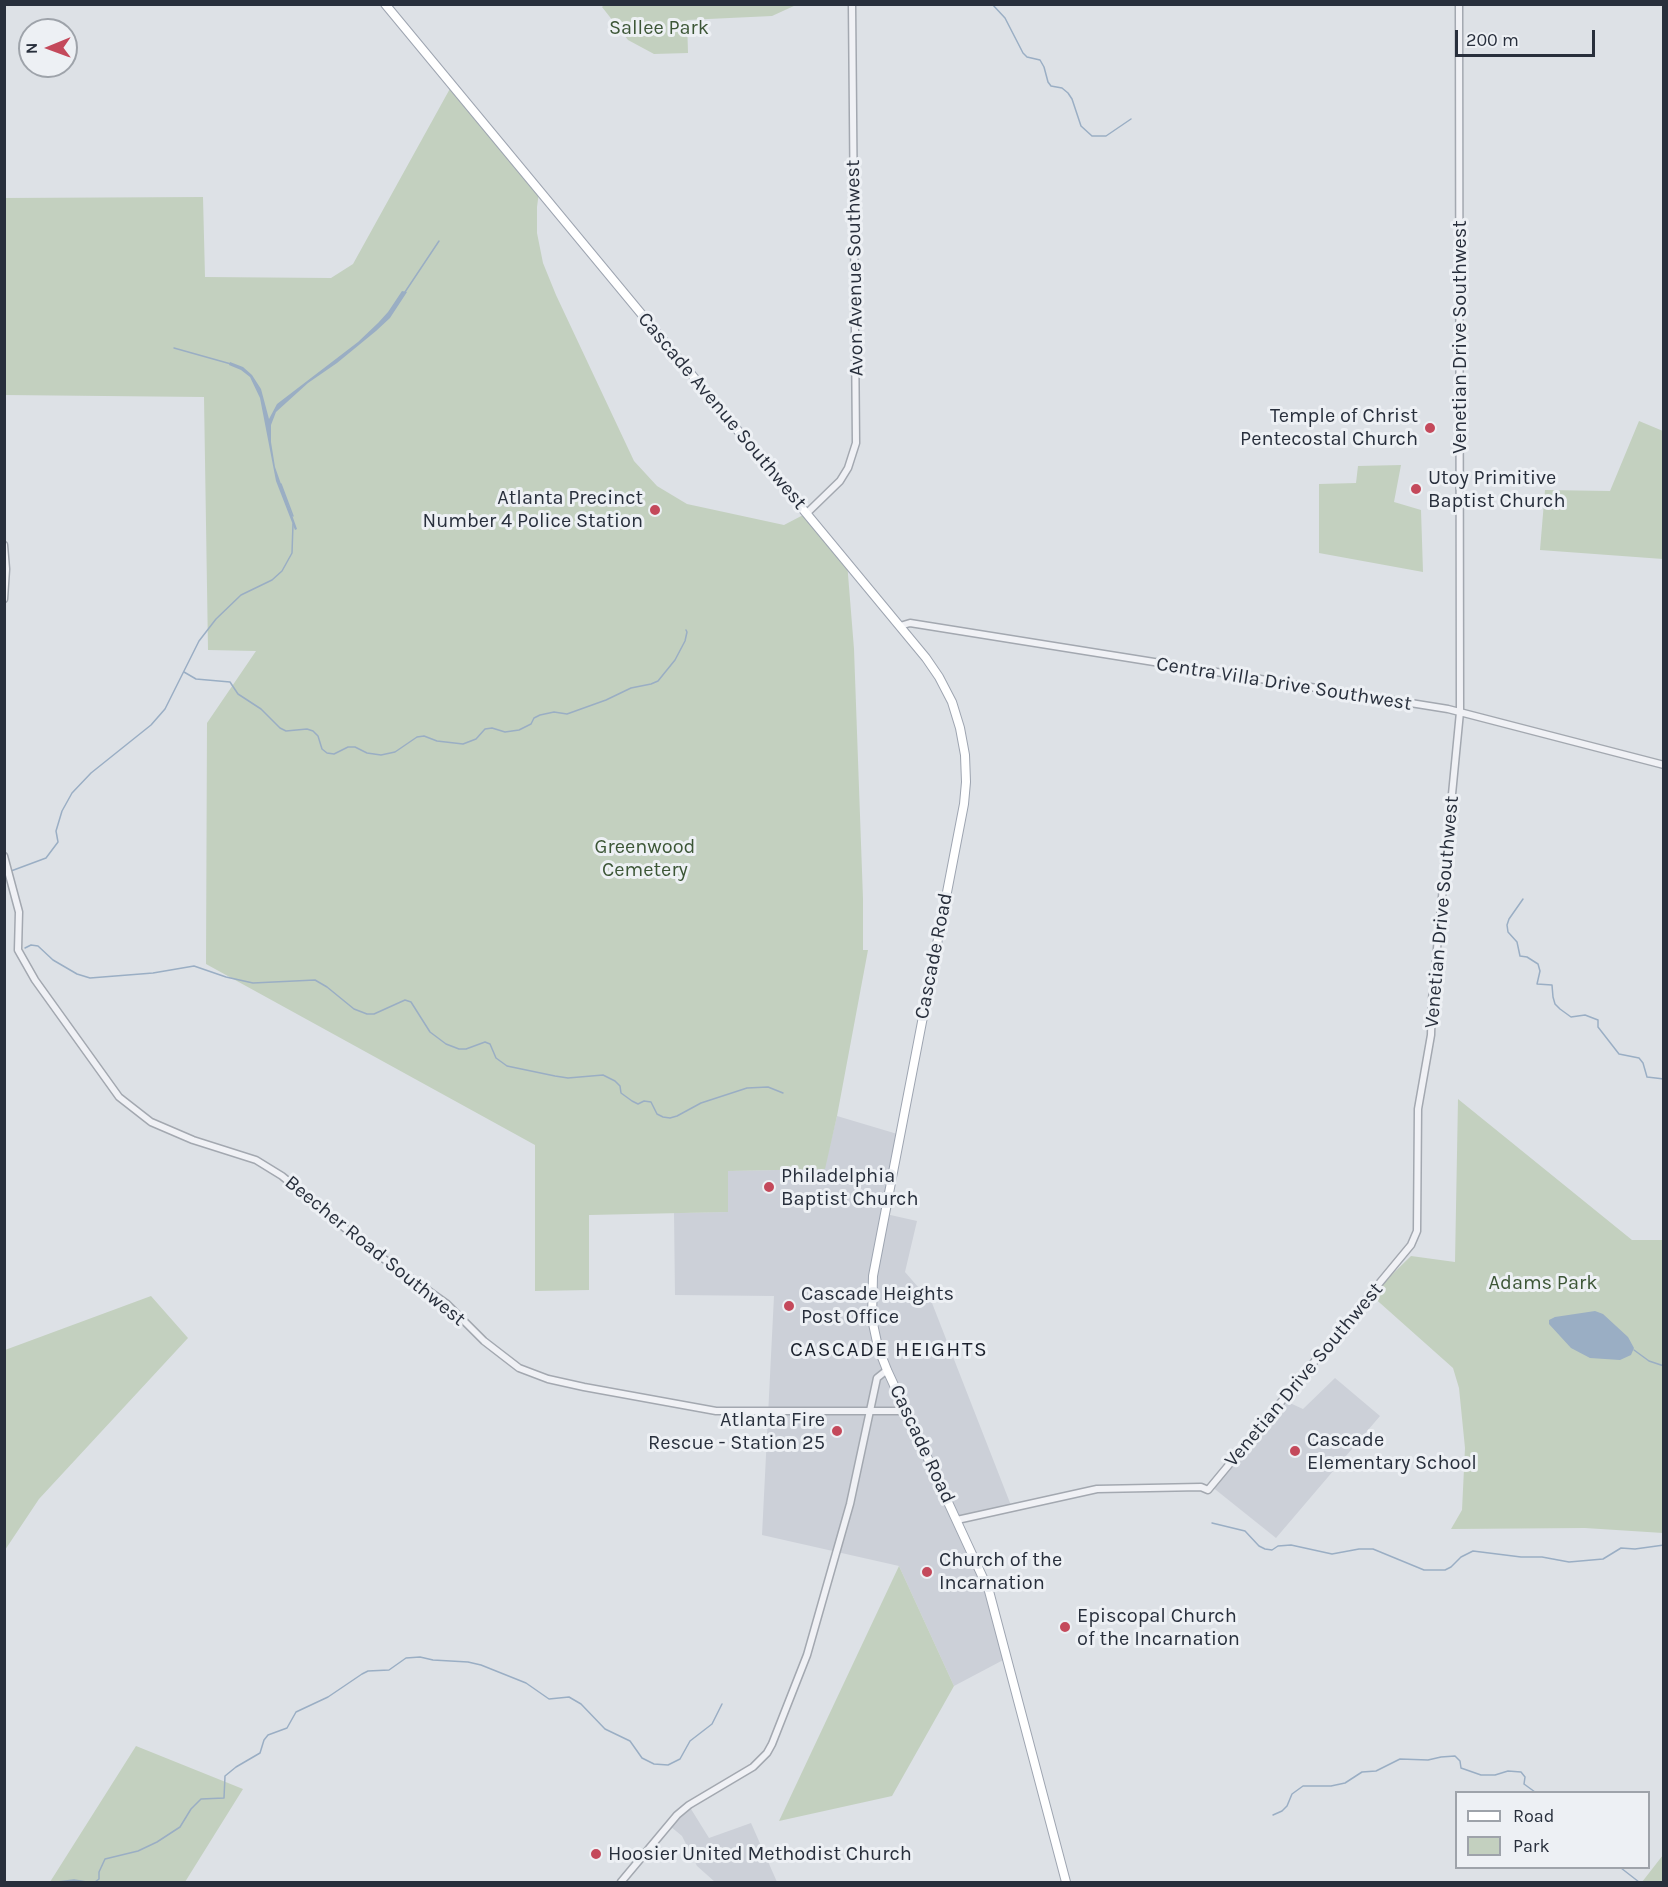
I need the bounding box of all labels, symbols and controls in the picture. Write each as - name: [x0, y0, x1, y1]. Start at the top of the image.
- park label: Sallee Park: [609, 16, 709, 40]
- north arrow: [18, 18, 78, 78]
- scale bar: [1458, 18, 1598, 56]
- text: 200 m: [1466, 29, 1519, 51]
- text: N: [22, 42, 41, 54]
- street label: Avon Avenue Southwest: [841, 159, 869, 377]
- street label: Venetian Drive Southwest: [1448, 220, 1472, 454]
- street label: Cascade Avenue Southwest: [632, 308, 812, 514]
- place label: Temple of Christ Pentecostal Church: [1240, 404, 1418, 451]
- marker: Temple of Christ Pentecostal Church: [1423, 421, 1437, 435]
- place label: Utoy Primitive Baptist Church: [1428, 466, 1565, 513]
- marker: Utoy Primitive Baptist Church: [1409, 482, 1423, 496]
- place label: Atlanta Precinct Number 4 Police Station: [422, 486, 643, 533]
- marker: Atlanta Precinct Number 4 Police Station: [648, 503, 662, 517]
- street label: Centra Villa Drive Southwest: [1155, 652, 1413, 716]
- street label: Venetian Drive Southwest: [1420, 795, 1464, 1029]
- park label: Greenwood Cemetery: [595, 835, 695, 882]
- street label: Cascade Road: [910, 891, 958, 1021]
- place label: Philadelphia Baptist Church: [781, 1164, 918, 1211]
- street label: Beecher Road Southwest: [280, 1171, 470, 1331]
- marker: Philadelphia Baptist Church: [762, 1180, 776, 1194]
- park label: Adams Park: [1489, 1271, 1597, 1295]
- street label: Venetian Drive Southwest: [1220, 1278, 1388, 1472]
- place label: Cascade Heights Post Office: [801, 1282, 954, 1329]
- marker: Cascade Heights Post Office: [782, 1299, 796, 1313]
- district label: CASCADE HEIGHTS: [790, 1337, 988, 1363]
- street label: Cascade Road: [884, 1381, 960, 1507]
- place label: Atlanta Fire Rescue - Station 25: [648, 1408, 825, 1455]
- marker: Atlanta Fire Rescue - Station 25: [830, 1424, 844, 1438]
- place label: Cascade Elementary School: [1307, 1428, 1477, 1475]
- marker: Cascade Elementary School: [1288, 1444, 1302, 1458]
- place label: Church of the Incarnation: [939, 1548, 1062, 1595]
- marker: Church of the Incarnation: [920, 1565, 934, 1579]
- place label: Episcopal Church of the Incarnation: [1077, 1604, 1240, 1651]
- marker: Episcopal Church of the Incarnation: [1058, 1620, 1072, 1634]
- legend: [1455, 1791, 1650, 1869]
- text: Road: [1513, 1805, 1554, 1827]
- text: Park: [1513, 1835, 1550, 1857]
- place label: Hoosier United Methodist Church: [608, 1842, 912, 1866]
- marker: Hoosier United Methodist Church: [589, 1847, 603, 1861]

